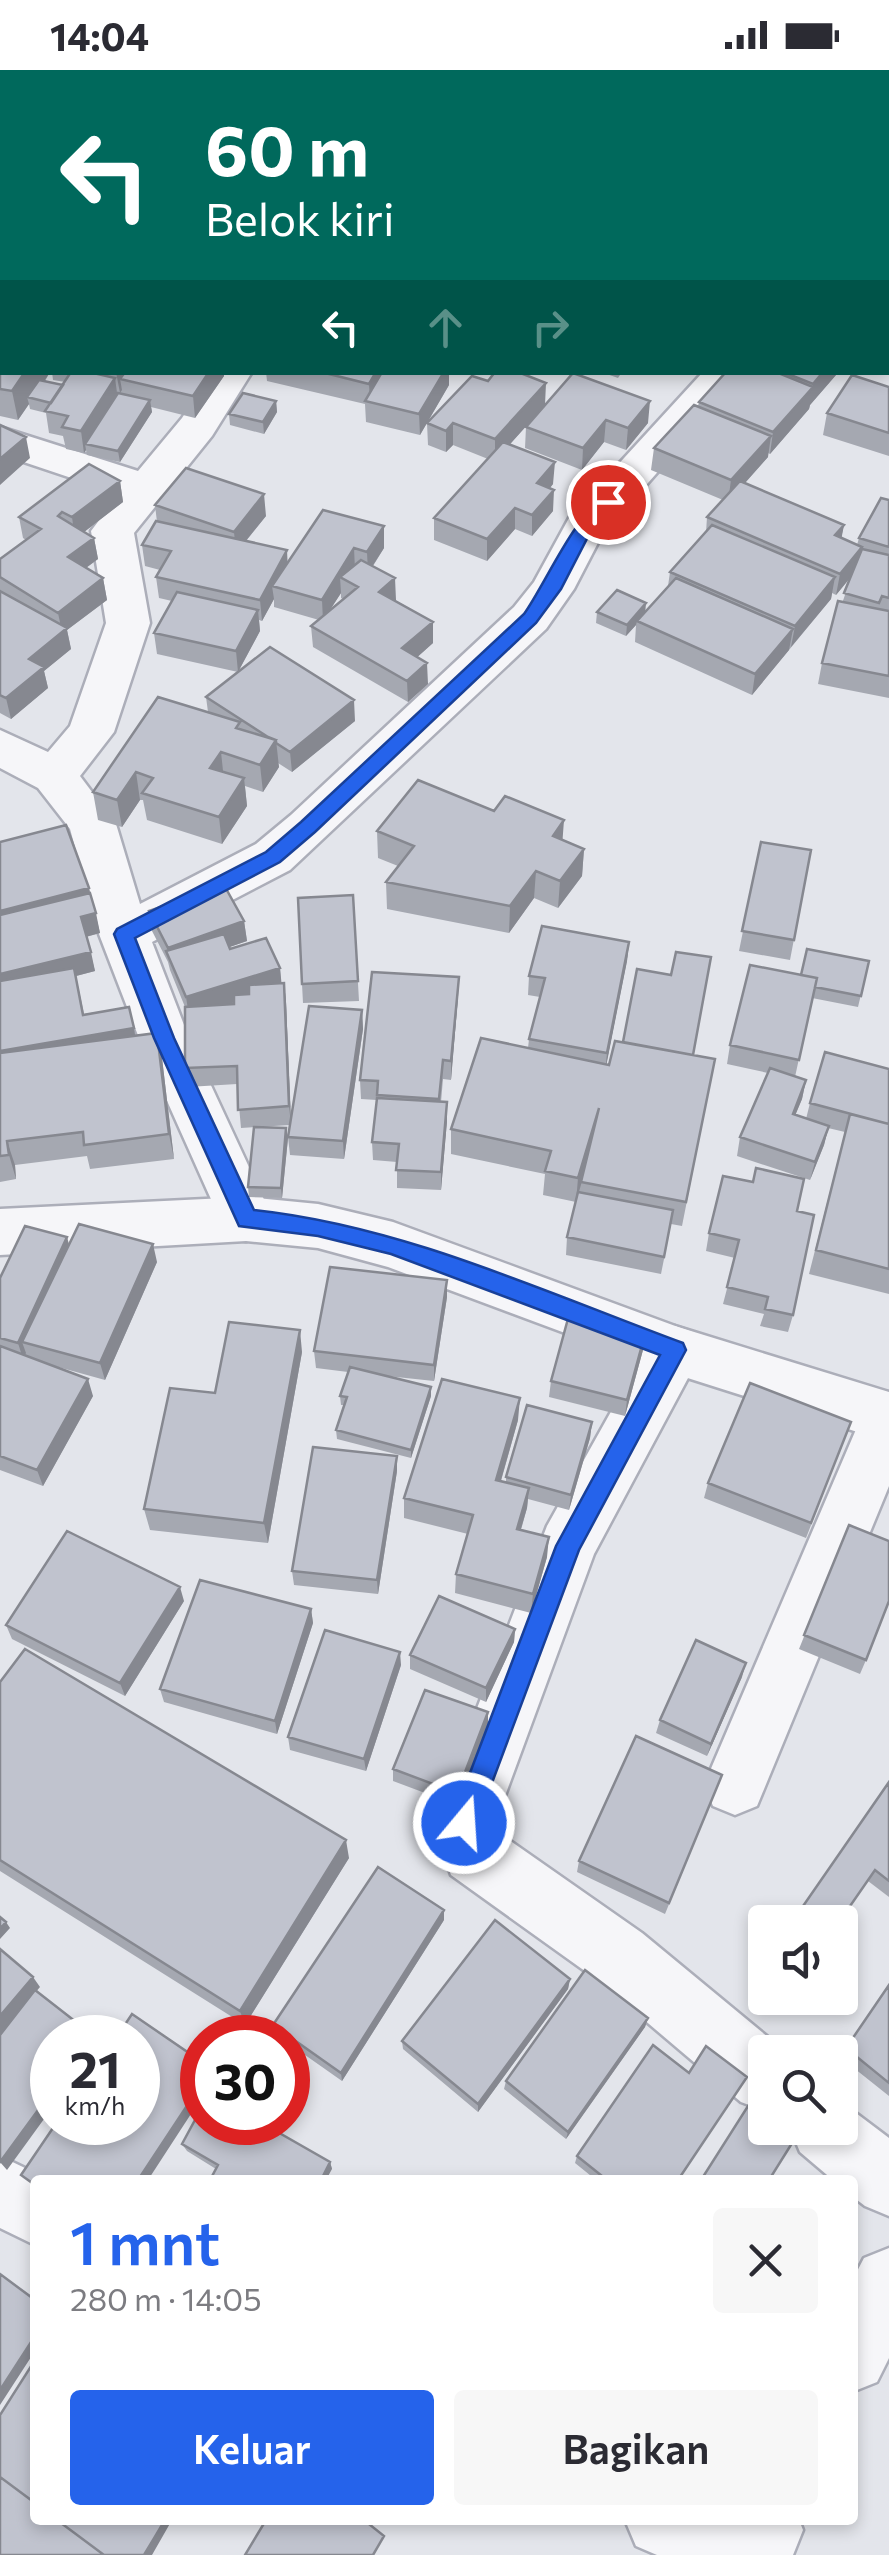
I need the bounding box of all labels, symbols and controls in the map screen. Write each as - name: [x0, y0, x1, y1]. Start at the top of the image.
- text: 14:04: [50, 12, 149, 59]
- text: 60 m: [205, 105, 369, 190]
- icon: left: [40, 110, 170, 240]
- text: Belok kiri: [205, 190, 395, 245]
- icon: left: [313, 300, 368, 355]
- icon: ahead: [418, 300, 473, 355]
- icon: right: [523, 300, 578, 355]
- pin: [566, 460, 651, 545]
- icon: arrive: [581, 475, 636, 530]
- position arrow: [412, 1771, 516, 1875]
- map controls: [748, 1905, 858, 2145]
- button: sound: [748, 1905, 858, 2015]
- speed limit sign: 30: [180, 2015, 310, 2145]
- button: search: [748, 2035, 858, 2145]
- text: 21: [69, 2037, 121, 2098]
- text: km/h: [65, 2090, 125, 2120]
- text: 1 mnt: [70, 2204, 220, 2277]
- button: close: [713, 2208, 818, 2313]
- text: 280 m · 14:05: [70, 2278, 262, 2318]
- button: Keluar: [70, 2390, 434, 2505]
- button: Bagikan: [454, 2390, 818, 2505]

